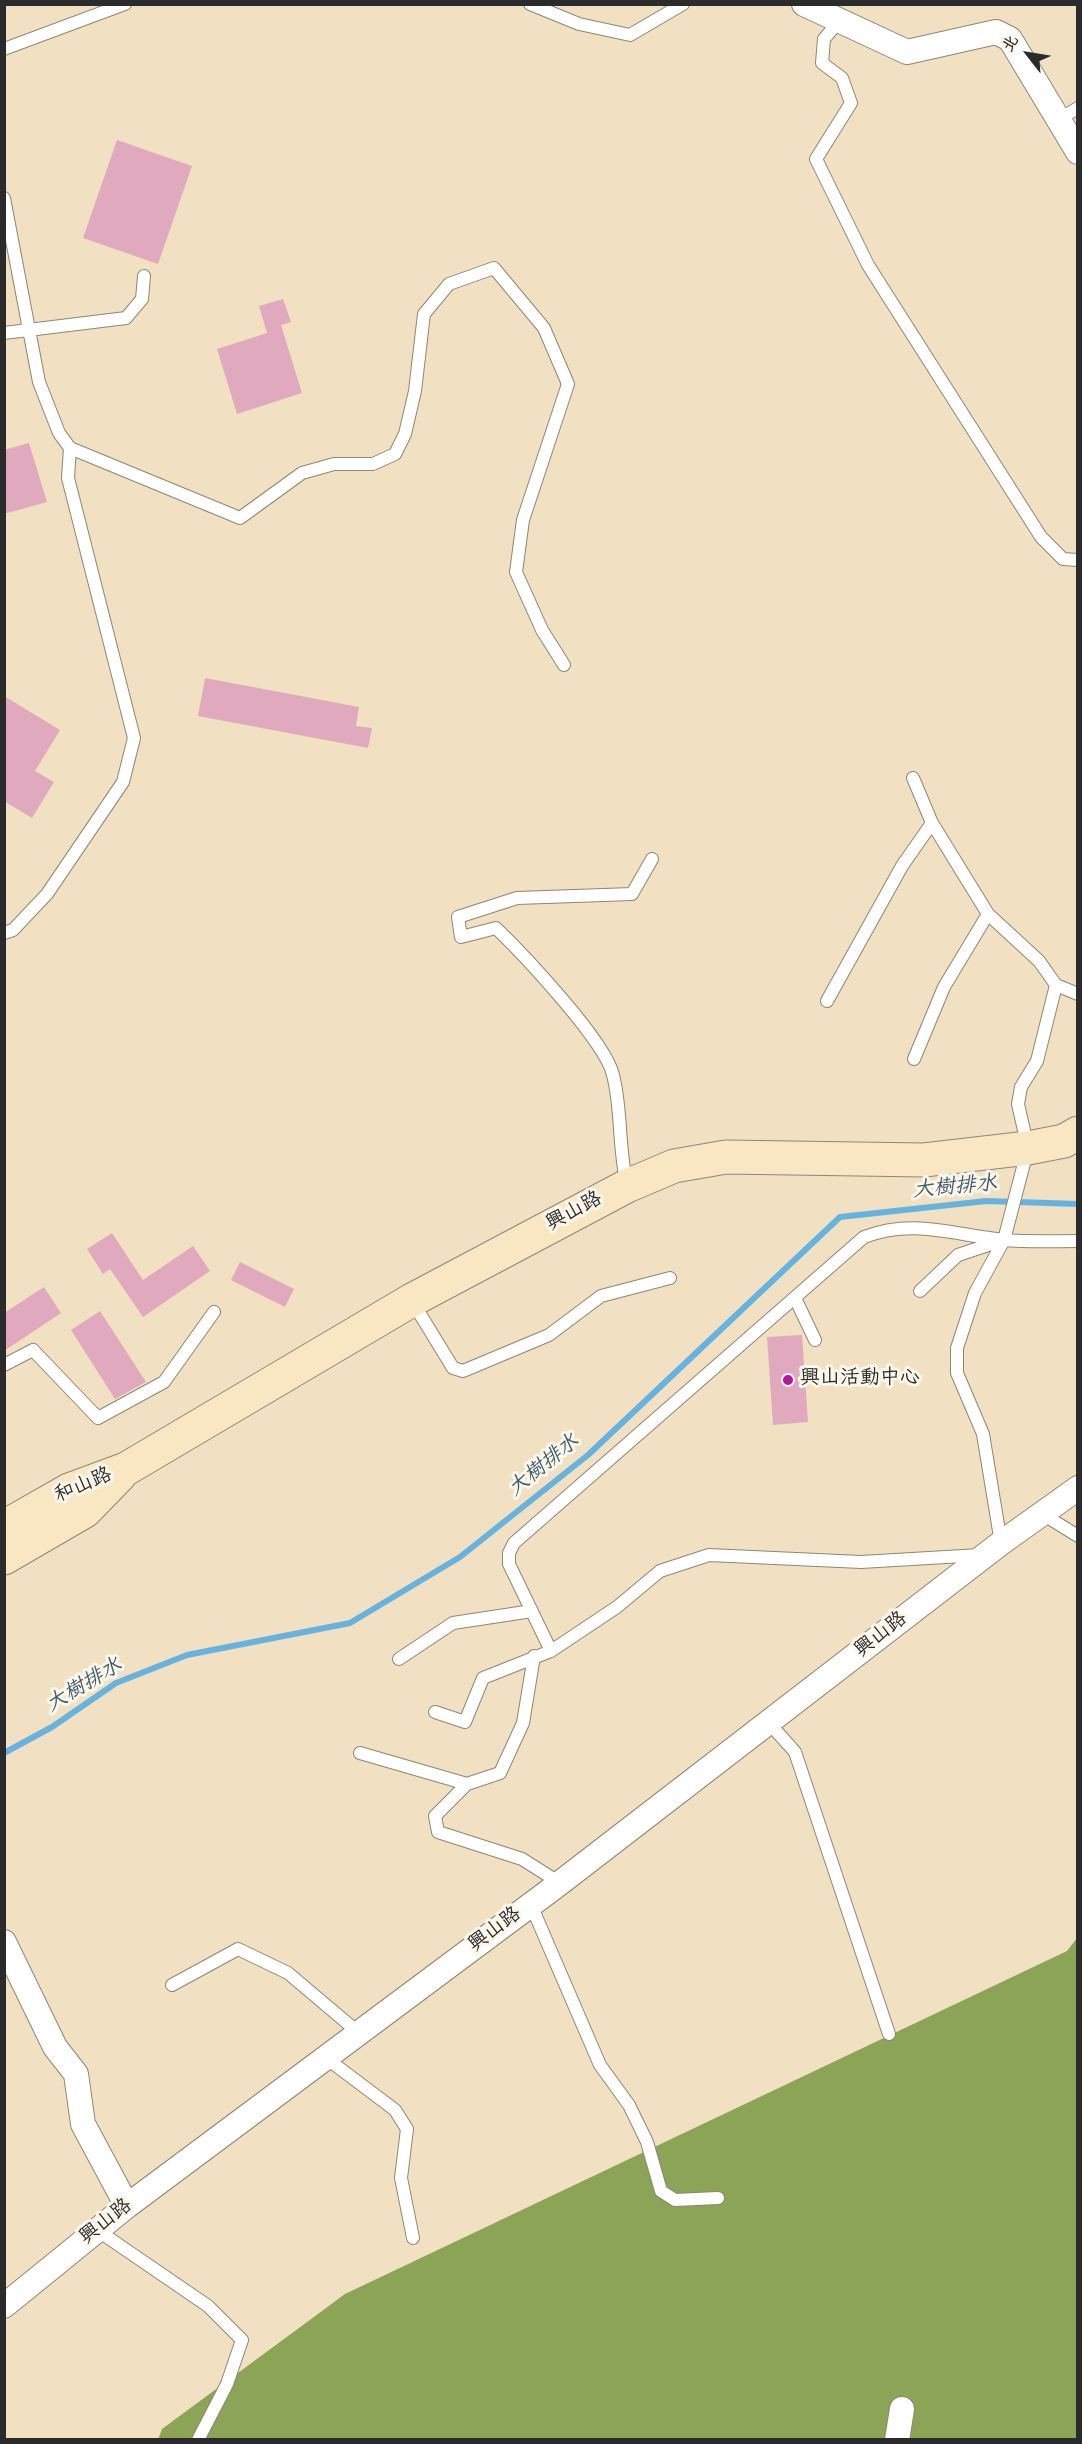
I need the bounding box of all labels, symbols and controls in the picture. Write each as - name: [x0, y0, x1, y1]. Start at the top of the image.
- north arrow: [998, 24, 1058, 84]
- text: 北: [1000, 33, 1024, 56]
- water label: 大樹排水: [912, 1173, 998, 1205]
- street label: 興山路: [543, 1188, 607, 1238]
- place label: 興山活動中心: [800, 1368, 920, 1392]
- marker: 興山活動中心: [781, 1373, 795, 1387]
- water label: 大樹排水: [504, 1431, 586, 1503]
- street label: 和山路: [52, 1464, 116, 1510]
- street label: 興山路: [851, 1608, 913, 1664]
- water label: 大樹排水: [43, 1655, 127, 1719]
- street label: 興山路: [465, 1903, 527, 1959]
- street label: 興山路: [76, 2195, 138, 2251]

